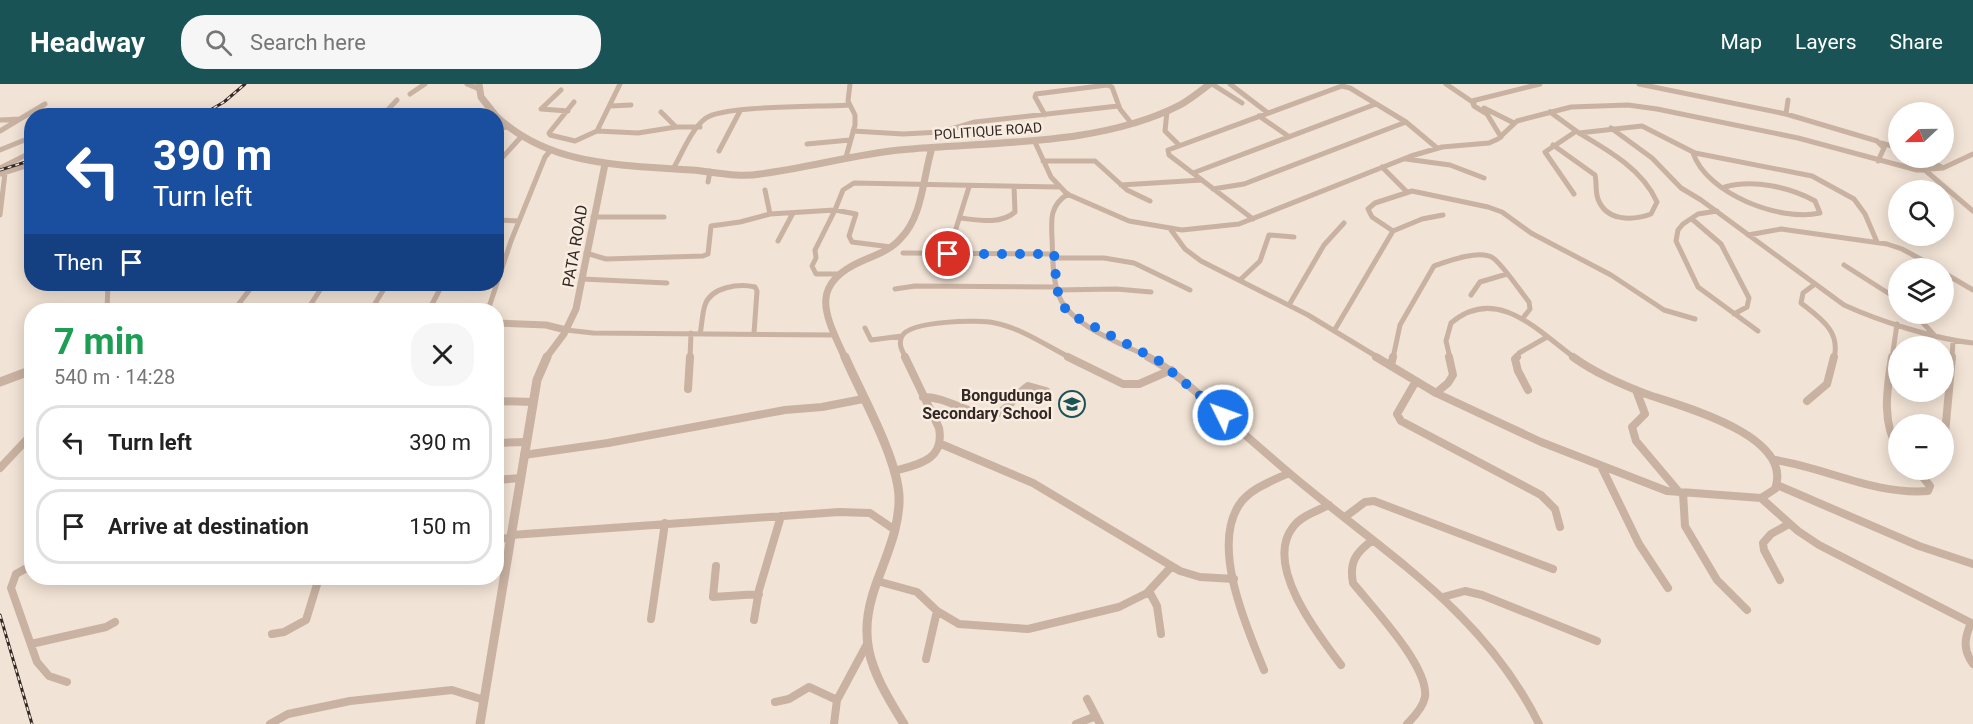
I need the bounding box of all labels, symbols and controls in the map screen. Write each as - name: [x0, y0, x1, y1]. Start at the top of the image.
- search box: [181, 15, 601, 69]
- text: Headway: [30, 26, 145, 59]
- icon: search: [202, 26, 235, 59]
- text: Search here: [250, 30, 366, 55]
- text: Map: [1720, 30, 1762, 54]
- text: Layers: [1795, 30, 1856, 54]
- text: Share: [1889, 30, 1943, 54]
- north arrow: [1888, 102, 1954, 168]
- map controls: [1888, 102, 1954, 480]
- street label: POLITIQUE ROAD: [933, 119, 1043, 143]
- text: 390 m: [153, 131, 272, 180]
- icon: left: [54, 132, 132, 210]
- button: search: [1888, 180, 1954, 246]
- text: Turn left: [153, 181, 253, 213]
- street label: PATA ROAD: [558, 203, 592, 289]
- pin: [922, 228, 973, 279]
- icon: arrive: [931, 237, 964, 270]
- icon: arrive: [115, 246, 148, 279]
- text: Then: [54, 250, 103, 275]
- button: layers: [1888, 258, 1954, 324]
- text: 7 min: [54, 321, 145, 363]
- button: close: [411, 323, 474, 386]
- button: +: [1888, 336, 1954, 402]
- text: 540 m · 14:28: [54, 365, 175, 389]
- position arrow: [1191, 383, 1255, 447]
- place label: Bongudunga Secondary School: [922, 386, 1052, 423]
- school or university icon: Bongudunga Secondary School: [1057, 389, 1087, 419]
- button: −: [1888, 414, 1954, 480]
- icon: left: [57, 426, 90, 459]
- text: Turn left: [108, 430, 192, 455]
- text: 390 m: [409, 430, 471, 455]
- icon: arrive: [57, 510, 90, 543]
- text: Arrive at destination: [108, 514, 309, 539]
- text: 150 m: [409, 514, 471, 539]

